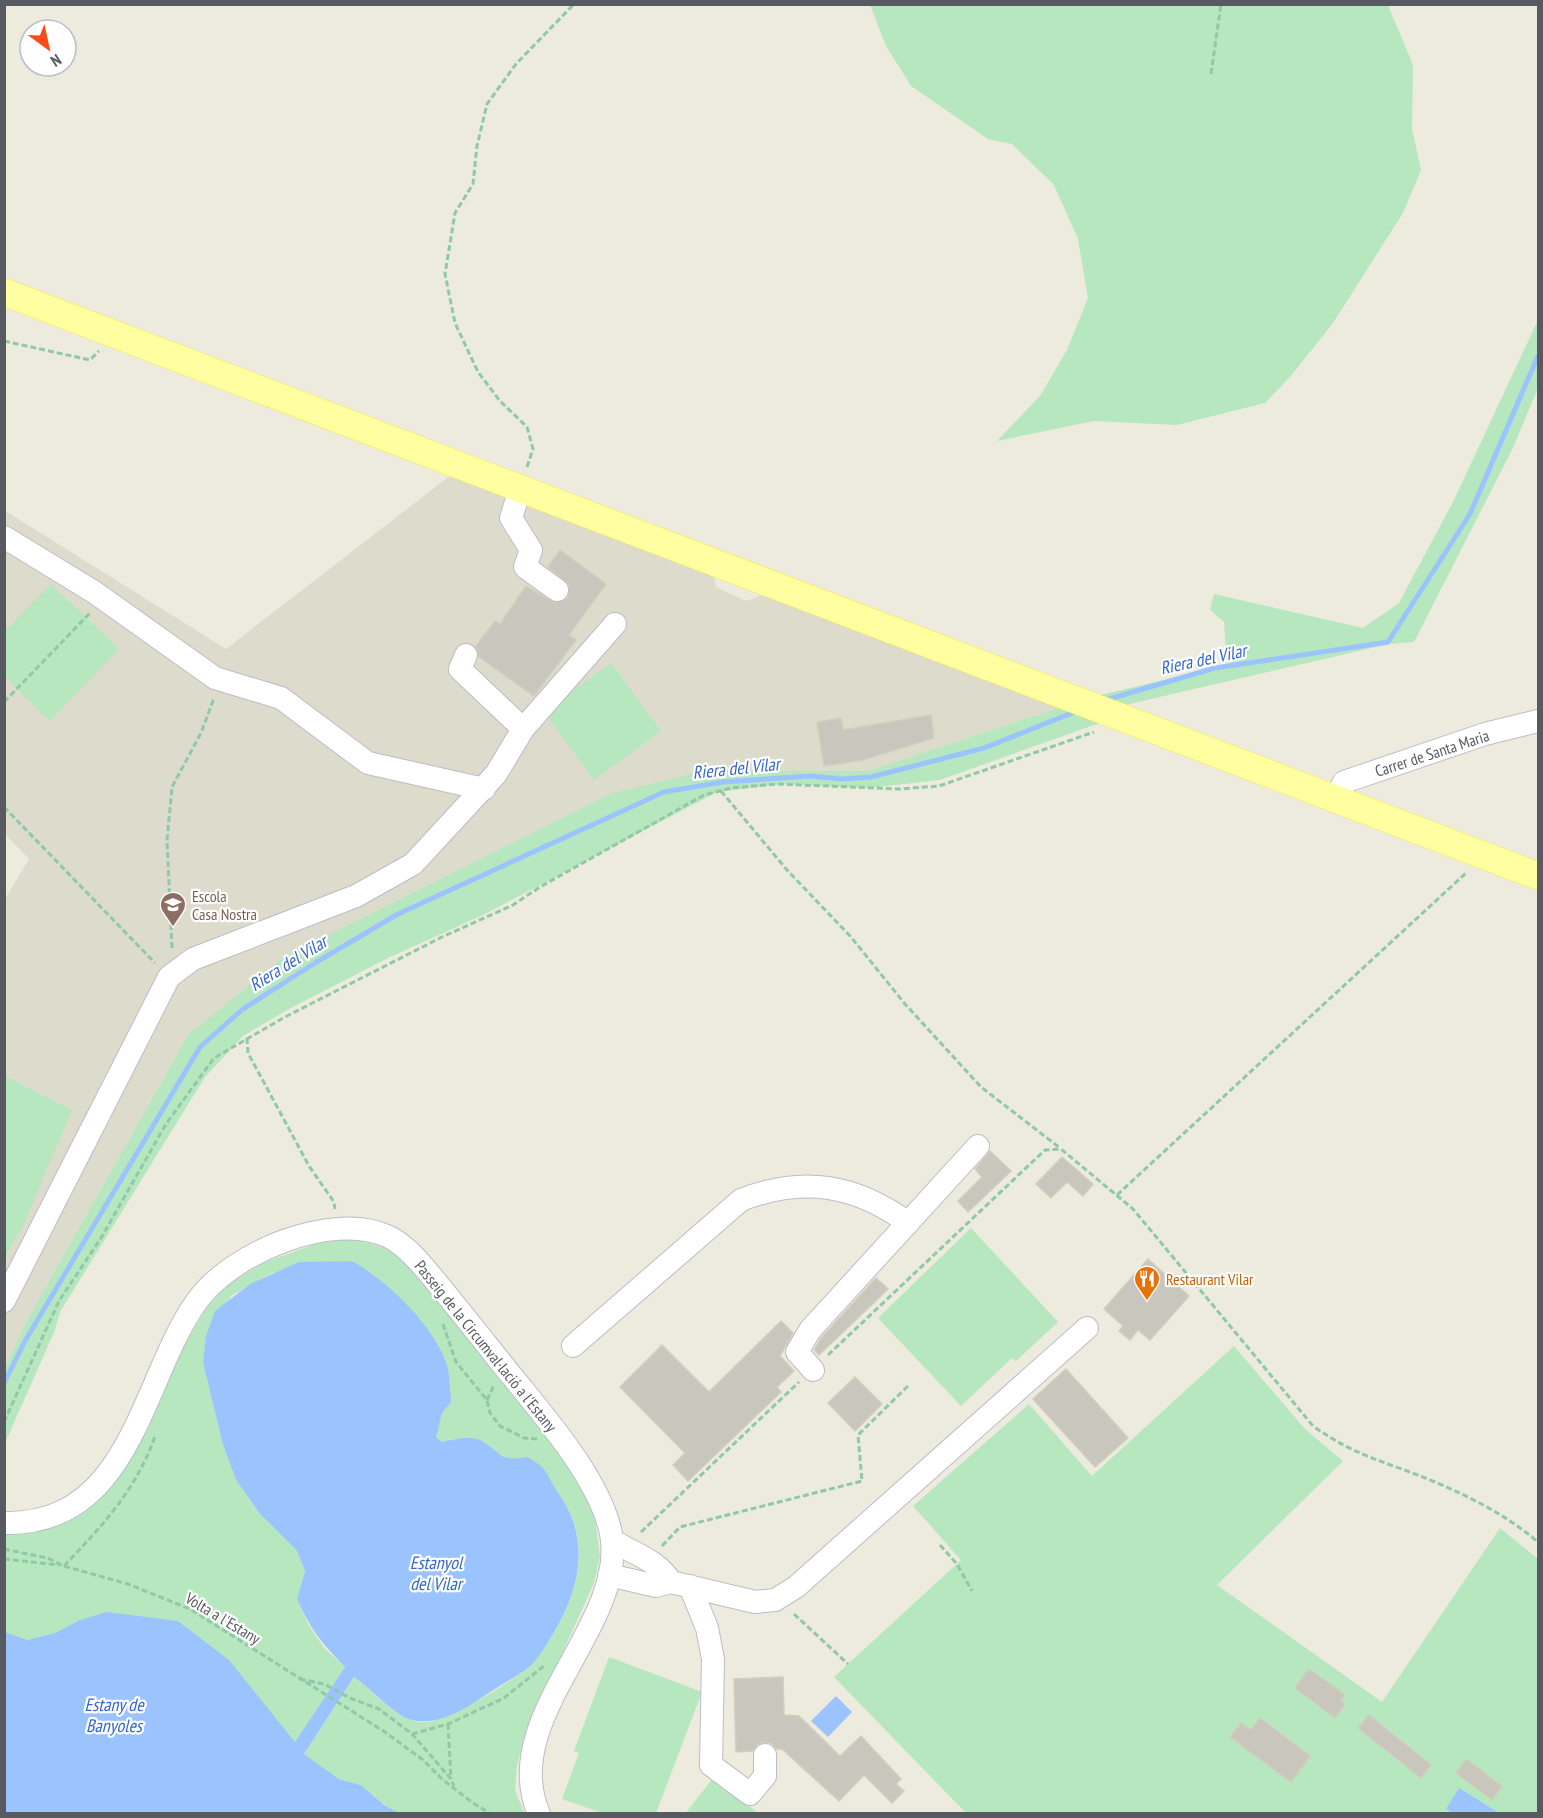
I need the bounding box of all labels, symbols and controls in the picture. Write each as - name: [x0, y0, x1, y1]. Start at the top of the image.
- north arrow: [18, 18, 78, 78]
- text: N: [47, 50, 65, 71]
- water label: Riera del Vilar: [1158, 638, 1251, 679]
- street label: Carrer de Santa Maria: [1372, 725, 1492, 781]
- water label: Riera del Vilar: [691, 752, 784, 784]
- place label: Escola Casa Nostra: [192, 886, 257, 924]
- school or university icon: Escola Casa Nostra: [158, 890, 188, 928]
- water label: Riera del Vilar: [245, 928, 334, 996]
- street label: Passeig de la Circumval·lació a l'Estany: [411, 1256, 561, 1436]
- restaurant icon: Restaurant Vilar: [1132, 1264, 1162, 1302]
- place label: Restaurant Vilar: [1166, 1269, 1254, 1289]
- water label: Estanyol del Vilar: [410, 1551, 465, 1595]
- street label: Volta a l'Estany: [181, 1587, 264, 1648]
- water label: Estany de Banyoles: [84, 1693, 145, 1737]

